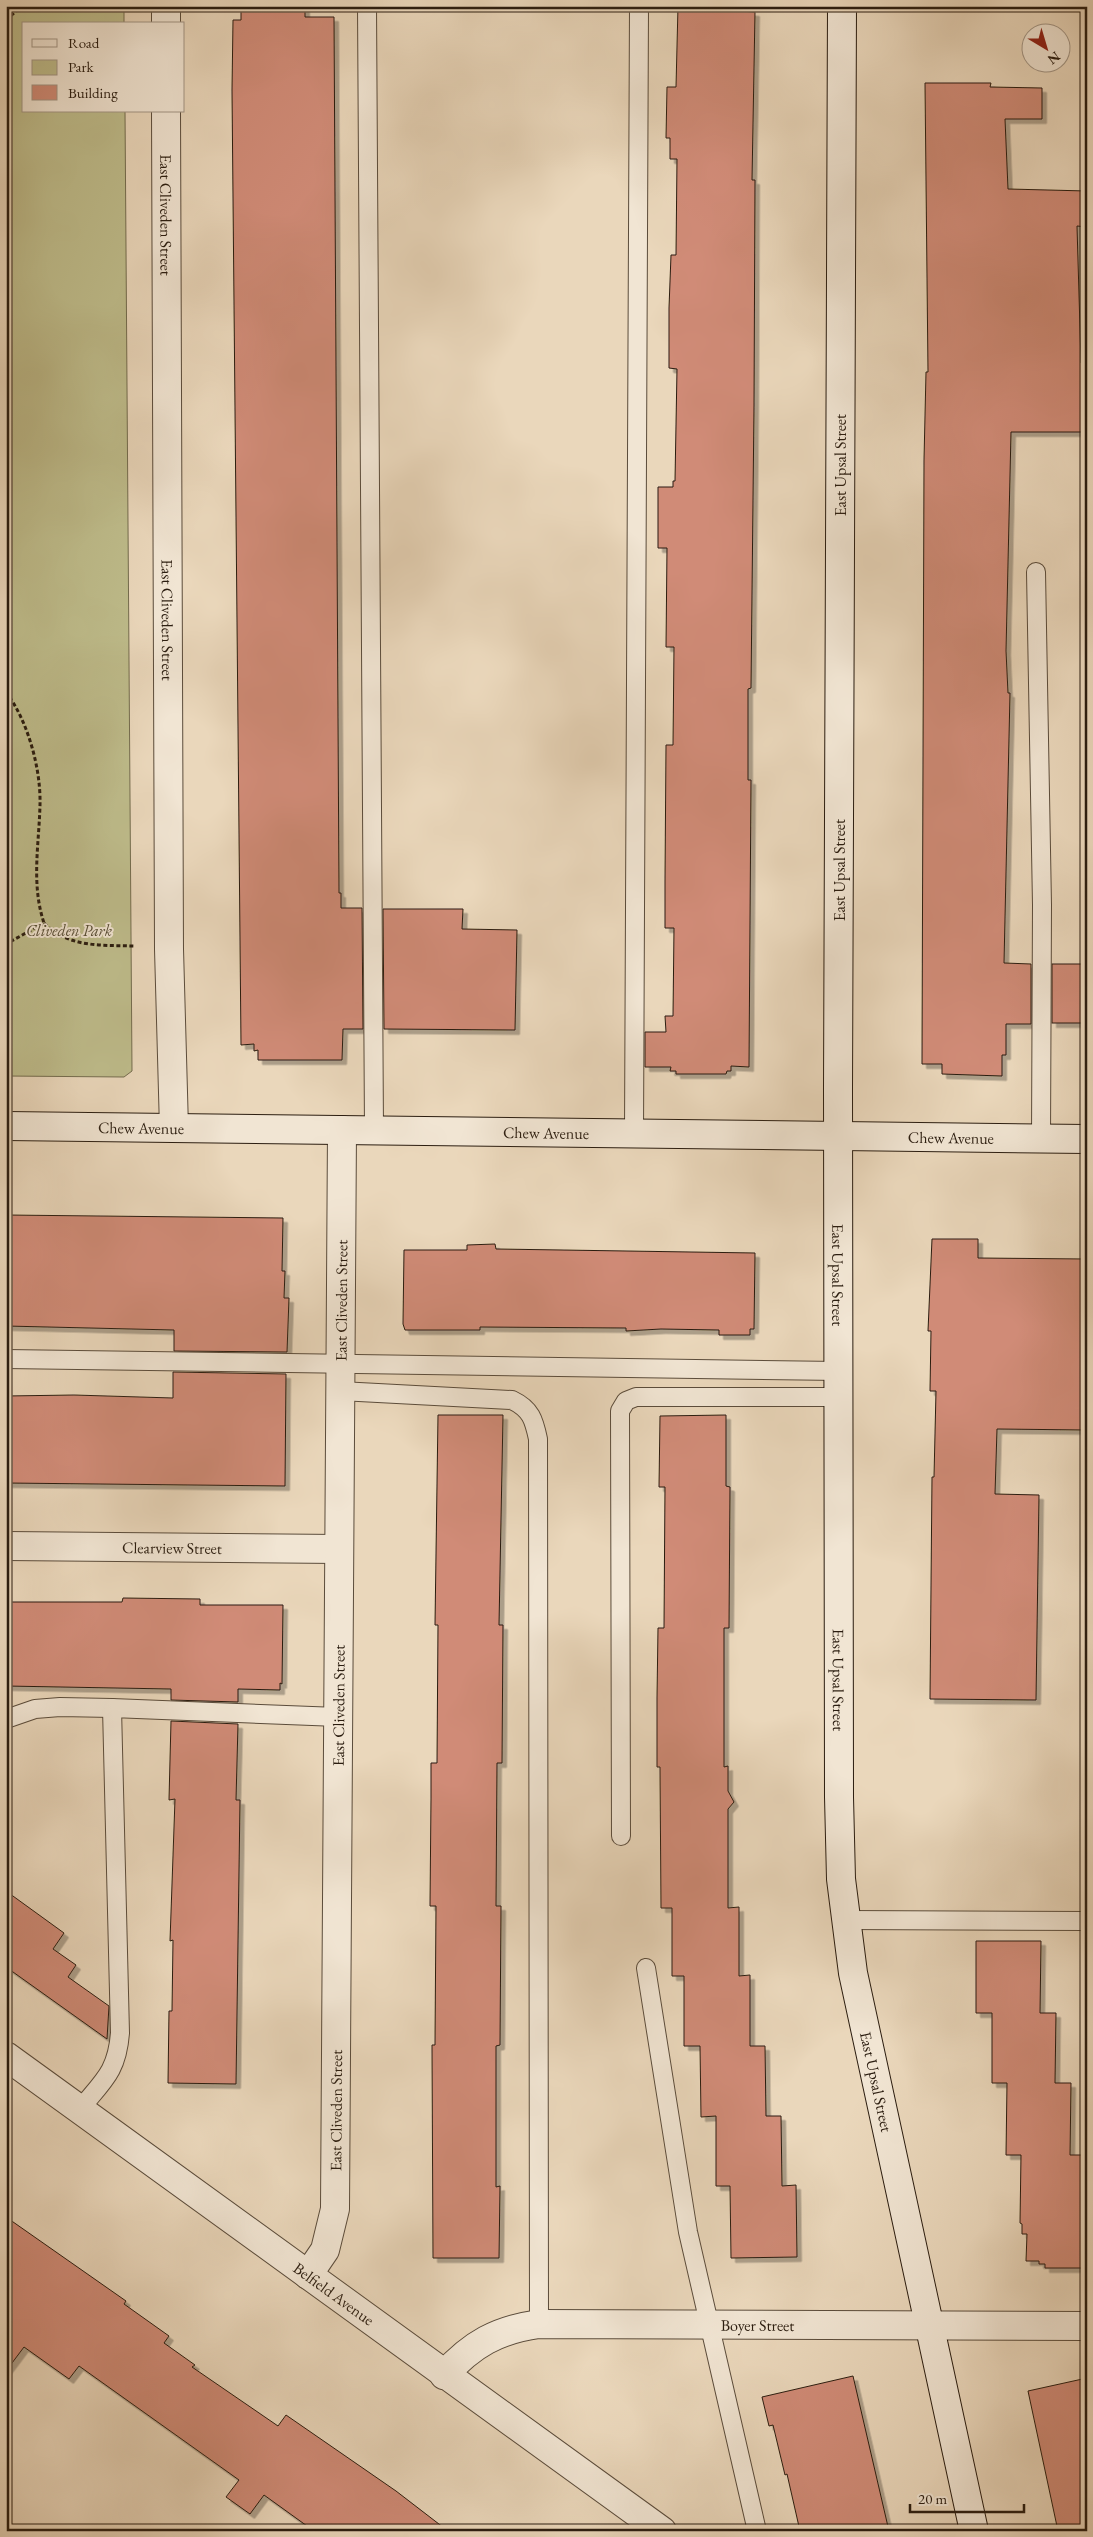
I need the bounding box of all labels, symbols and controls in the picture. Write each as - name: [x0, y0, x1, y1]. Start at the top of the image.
- legend: [22, 22, 185, 112]
- north arrow: [1020, 22, 1070, 72]
- text: Road: [68, 33, 100, 52]
- text: N: [1043, 48, 1064, 69]
- text: Park: [68, 57, 95, 76]
- text: Building: [68, 83, 118, 102]
- street label: East Cliveden Street: [156, 154, 177, 276]
- street label: East Upsal Street: [830, 414, 851, 516]
- street label: East Cliveden Street: [157, 559, 179, 681]
- street label: East Upsal Street: [829, 819, 850, 921]
- park label: Cliveden Park: [26, 920, 113, 941]
- street label: Chew Avenue: [98, 1117, 184, 1139]
- street label: Chew Avenue: [503, 1121, 589, 1144]
- street label: Chew Avenue: [908, 1126, 994, 1148]
- street label: East Upsal Street: [828, 1224, 849, 1326]
- street label: East Cliveden Street: [330, 1240, 352, 1361]
- street label: Clearview Street: [122, 1537, 222, 1558]
- street label: East Upsal Street: [828, 1629, 849, 1731]
- street label: East Cliveden Street: [327, 1645, 349, 1766]
- street label: East Upsal Street: [855, 2029, 898, 2134]
- street label: East Cliveden Street: [325, 2050, 347, 2171]
- street label: Belfield Avenue: [289, 2257, 379, 2330]
- street label: Boyer Street: [721, 2314, 794, 2335]
- scale bar: [910, 2482, 1024, 2514]
- text: 20 m: [918, 2489, 947, 2508]

